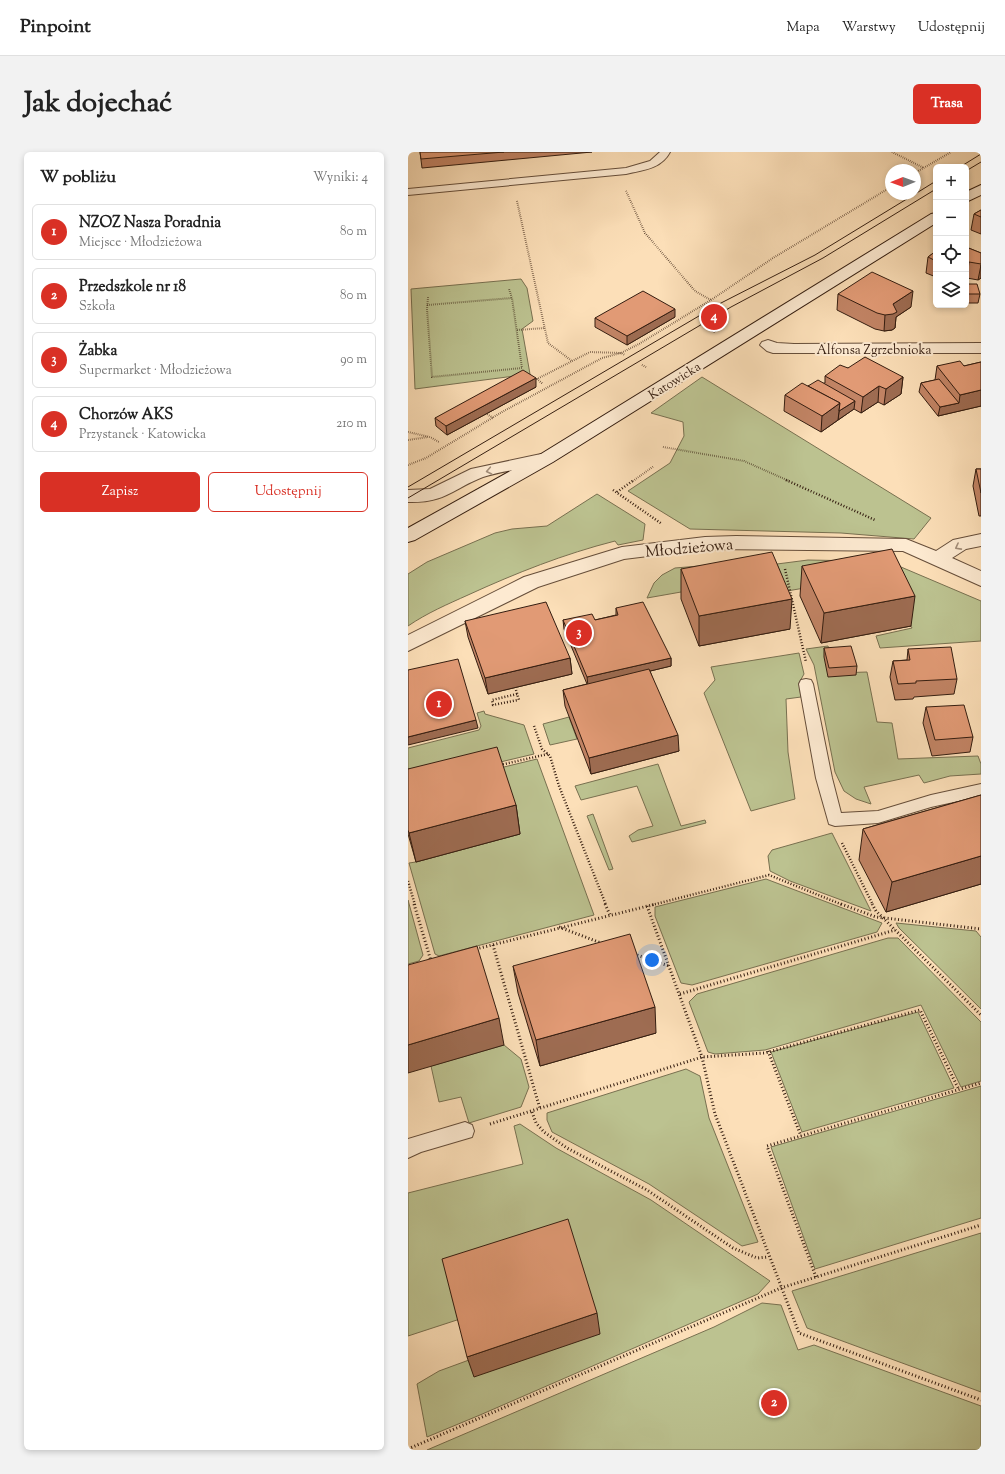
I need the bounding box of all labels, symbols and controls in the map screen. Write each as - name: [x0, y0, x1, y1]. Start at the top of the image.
- text: Pinpoint: [20, 14, 91, 41]
- text: Mapa: [786, 18, 820, 38]
- text: Warstwy: [842, 18, 896, 38]
- text: Udostępnij: [918, 18, 985, 38]
- text: Jak dojechać: [24, 84, 172, 124]
- button: Trasa: [913, 84, 981, 124]
- north arrow: [885, 164, 921, 200]
- map controls: [933, 164, 969, 308]
- button: +: [933, 164, 969, 200]
- text: W pobliżu: [40, 166, 116, 190]
- text: Wyniki: 4: [313, 169, 368, 187]
- button: −: [933, 200, 969, 236]
- text: NZOZ Nasza Poradnia: [79, 213, 221, 234]
- text: 1: [52, 223, 56, 241]
- text: 80 m: [340, 223, 367, 241]
- text: Miejsce · Młodzieżowa: [79, 234, 202, 252]
- button: locate: [933, 236, 969, 272]
- button: layers: [933, 272, 969, 308]
- text: Przedszkole nr 18: [79, 277, 186, 298]
- text: 2: [51, 287, 57, 305]
- text: 80 m: [340, 287, 367, 305]
- text: Szkoła: [79, 298, 115, 316]
- pin: 4: [701, 302, 727, 332]
- text: Żabka: [79, 341, 117, 362]
- street label: Alfonsa Zgrzebnioka: [817, 342, 932, 360]
- text: 3: [51, 351, 57, 369]
- text: 90 m: [340, 351, 367, 369]
- street label: Katowicka: [645, 359, 705, 405]
- text: Supermarket · Młodzieżowa: [79, 362, 232, 380]
- text: Chorzów AKS: [79, 405, 173, 426]
- text: 4: [51, 415, 57, 433]
- text: 210 m: [336, 415, 367, 433]
- text: Przystanek · Katowicka: [79, 426, 206, 444]
- one-way arrow: [486, 466, 492, 474]
- button: Zapisz: [40, 472, 200, 512]
- button: Udostępnij: [208, 472, 368, 512]
- street label: Młodzieżowa: [644, 534, 735, 565]
- one-way arrow: [955, 542, 962, 549]
- pin: 3: [566, 618, 592, 648]
- pin: 1: [426, 689, 452, 719]
- your location: [642, 950, 662, 970]
- pin: 2: [761, 1388, 787, 1418]

